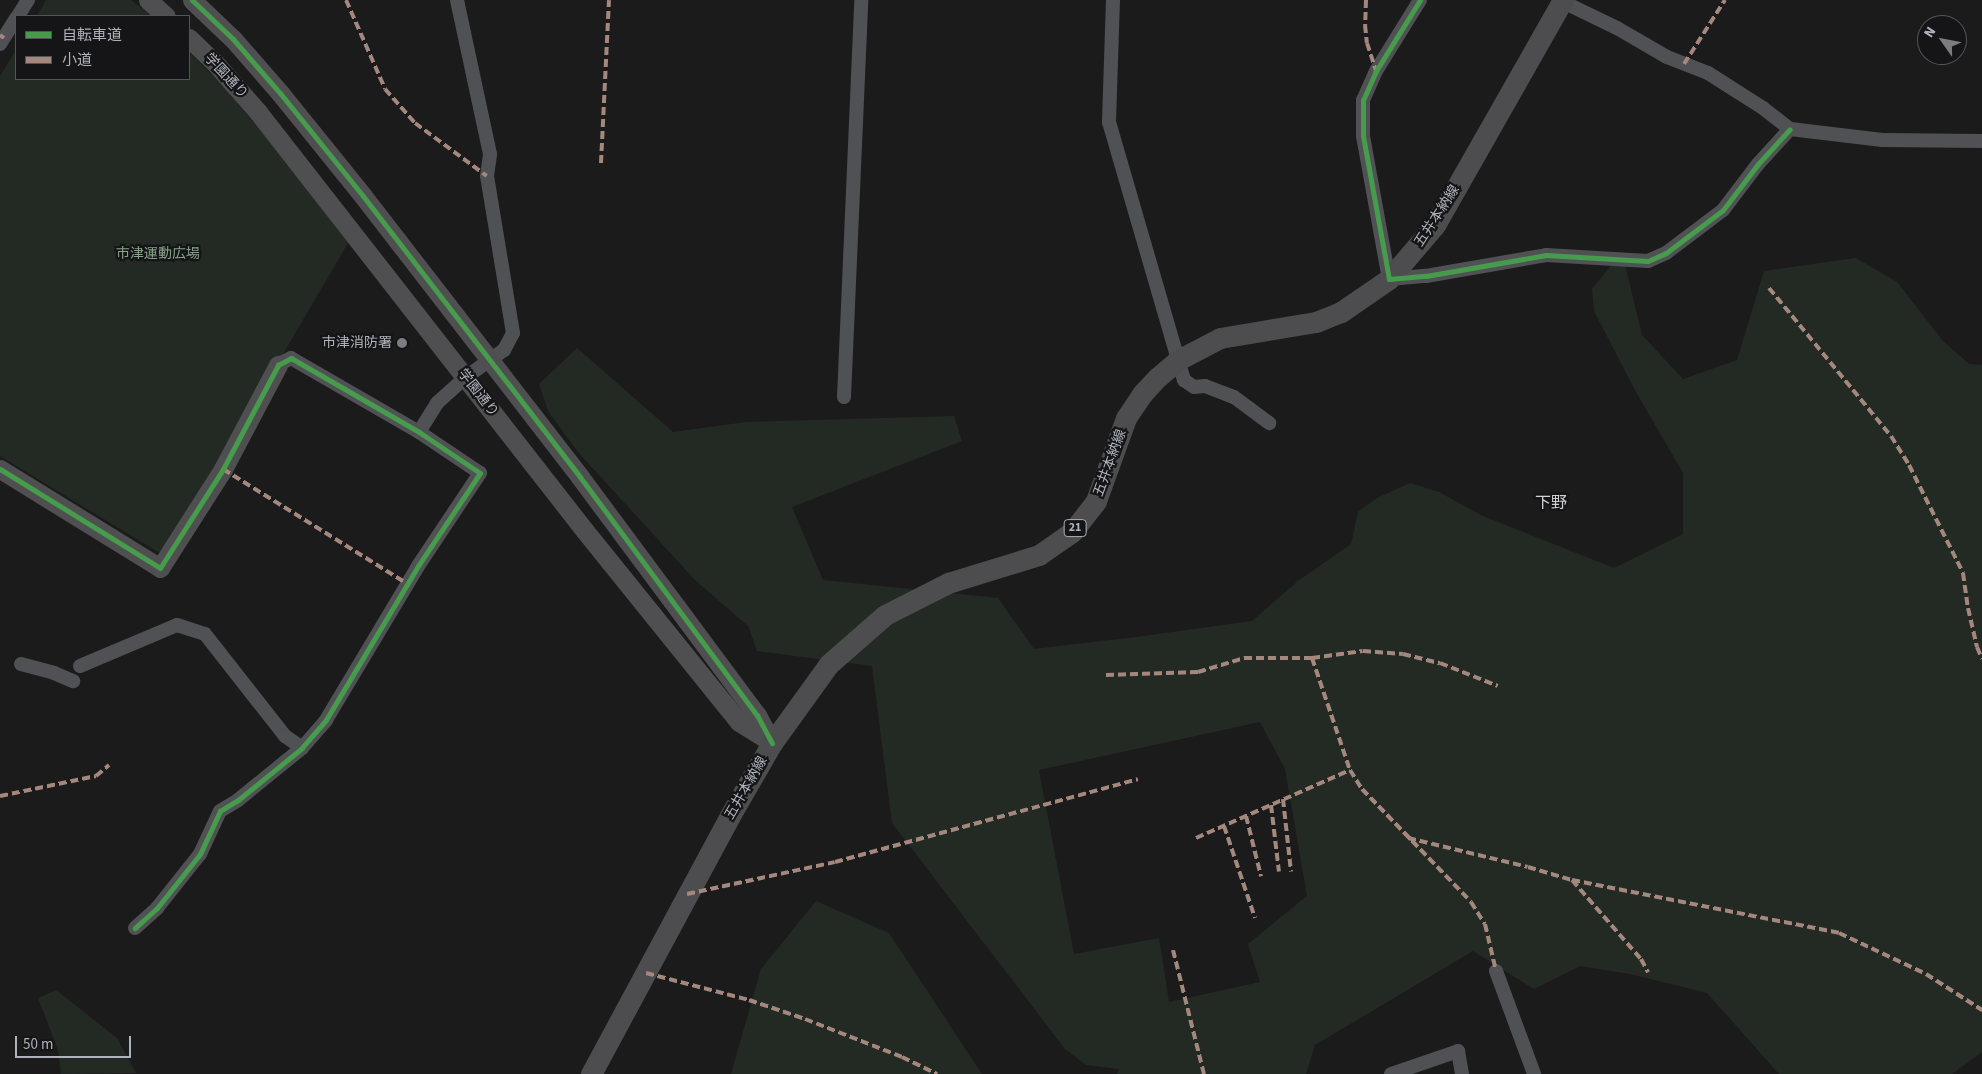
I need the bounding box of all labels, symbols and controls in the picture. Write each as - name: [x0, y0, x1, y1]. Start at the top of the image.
- legend: [15, 15, 190, 80]
- north arrow: [1917, 15, 1967, 65]
- text: N: [1919, 23, 1941, 42]
- text: 自転車道: [62, 25, 122, 46]
- text: 小道: [62, 50, 92, 71]
- street label: 学園通り: [201, 50, 251, 102]
- street label: 五井本納線: [1411, 182, 1463, 250]
- park label: 市津運動広場: [116, 246, 200, 262]
- place label: 市津消防署: [322, 335, 392, 351]
- marker: 市津消防署: [396, 337, 408, 349]
- street label: 学園通り: [454, 366, 502, 420]
- street label: 五井本納線: [1090, 427, 1130, 499]
- district label: 下野: [1535, 493, 1567, 513]
- road number: 21: [1062, 518, 1088, 538]
- street label: 五井本納線: [721, 753, 771, 823]
- scale bar: [18, 1026, 134, 1058]
- text: 50 m: [23, 1034, 53, 1055]

